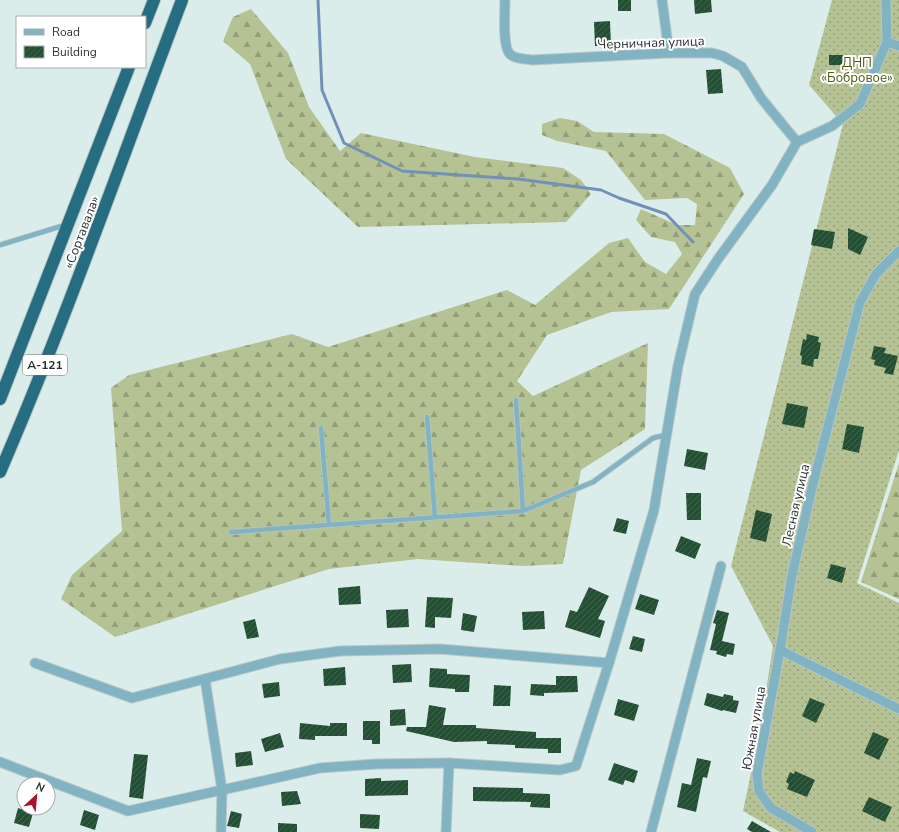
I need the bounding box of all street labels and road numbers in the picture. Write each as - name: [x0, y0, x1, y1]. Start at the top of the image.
- street label: Черничная улица: [597, 32, 705, 54]
- street label: «Сортавала»: [60, 193, 104, 271]
- road number: А-121: [23, 355, 67, 375]
- street label: Лесная улица: [778, 462, 814, 548]
- street label: Южная улица: [738, 685, 770, 771]

